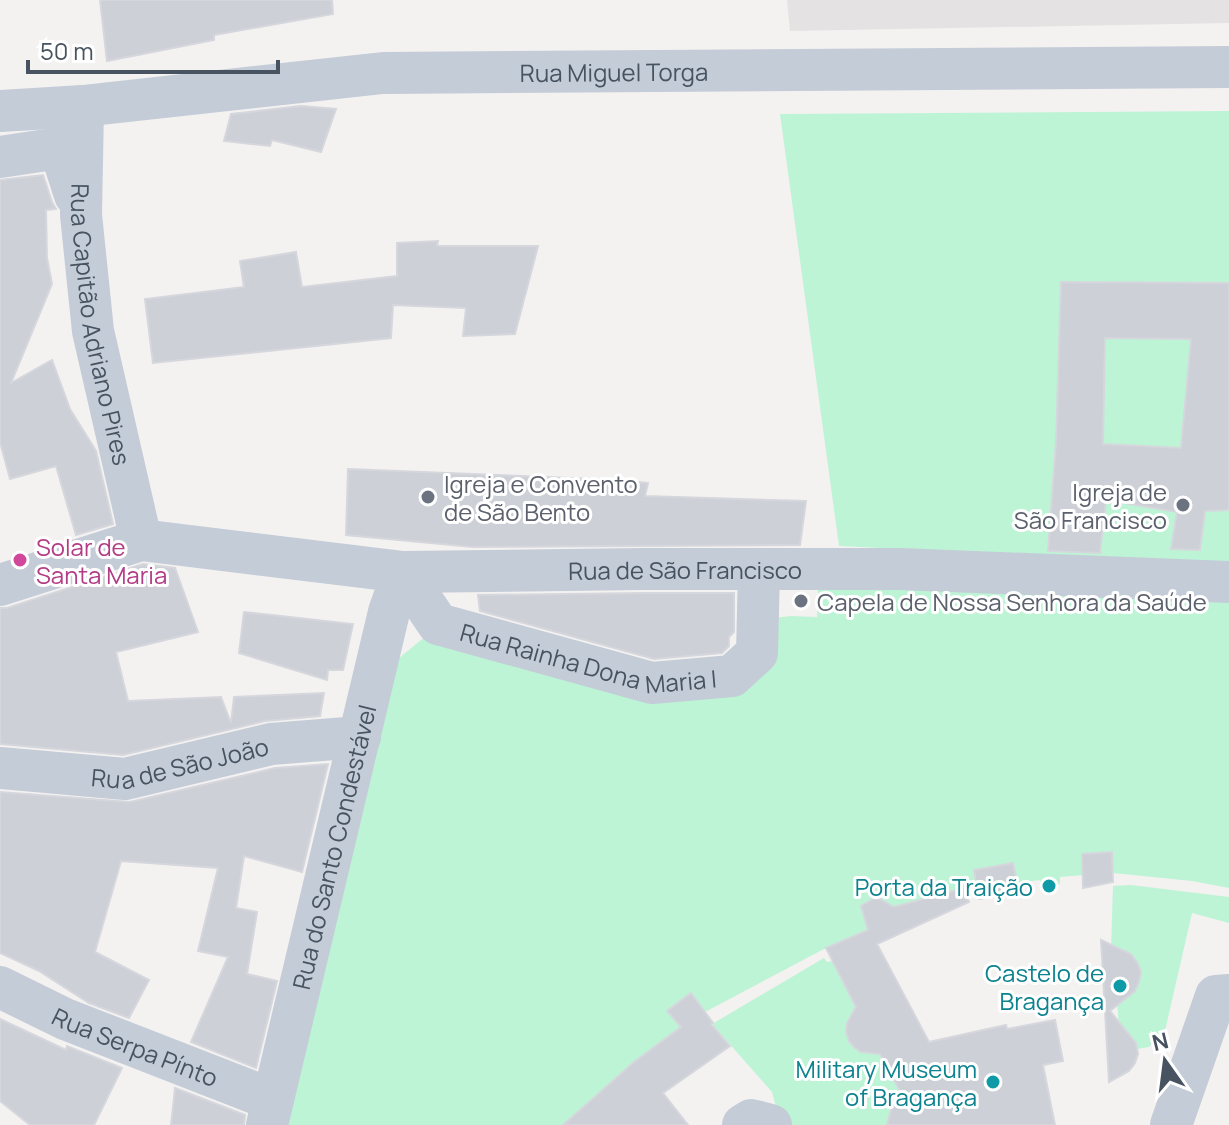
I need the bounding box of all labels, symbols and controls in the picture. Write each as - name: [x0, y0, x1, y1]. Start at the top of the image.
- scale bar: [28, 24, 278, 74]
- text: 50 m: [40, 34, 94, 67]
- street label: Rua Miguel Torga: [520, 54, 708, 89]
- street label: Rua Capitão Adriano Pires: [64, 183, 140, 468]
- place label: Igreja e Convento de São Bento: [444, 467, 638, 528]
- place label: Igreja de São Francisco: [1014, 475, 1167, 536]
- marker: Igreja e Convento de São Bento: [419, 488, 437, 506]
- marker: Igreja de São Francisco: [1174, 496, 1192, 514]
- place label: Solar de Santa Maria: [36, 530, 167, 591]
- marker: Solar de Santa Maria: [11, 551, 29, 569]
- street label: Rua de São Francisco: [568, 552, 802, 586]
- place label: Capela de Nossa Senhora da Saúde: [817, 585, 1207, 618]
- marker: Capela de Nossa Senhora da Saúde: [792, 592, 810, 610]
- street label: Rua Rainha Dona Maria I: [457, 614, 718, 700]
- street label: Rua do Santo Condestável: [283, 701, 383, 992]
- street label: Rua de São João: [90, 729, 272, 796]
- place label: Porta da Traição: [855, 870, 1033, 903]
- marker: Porta da Traição: [1040, 877, 1058, 895]
- place label: Castelo de Bragança: [985, 956, 1104, 1017]
- marker: Castelo de Bragança: [1111, 977, 1129, 995]
- street label: Rua Serpa Pínto: [47, 999, 223, 1094]
- north arrow: [1125, 1021, 1205, 1101]
- text: N: [1149, 1025, 1171, 1058]
- place label: Military Museum of Bragança: [795, 1052, 977, 1113]
- marker: Military Museum of Bragança: [984, 1073, 1002, 1091]

